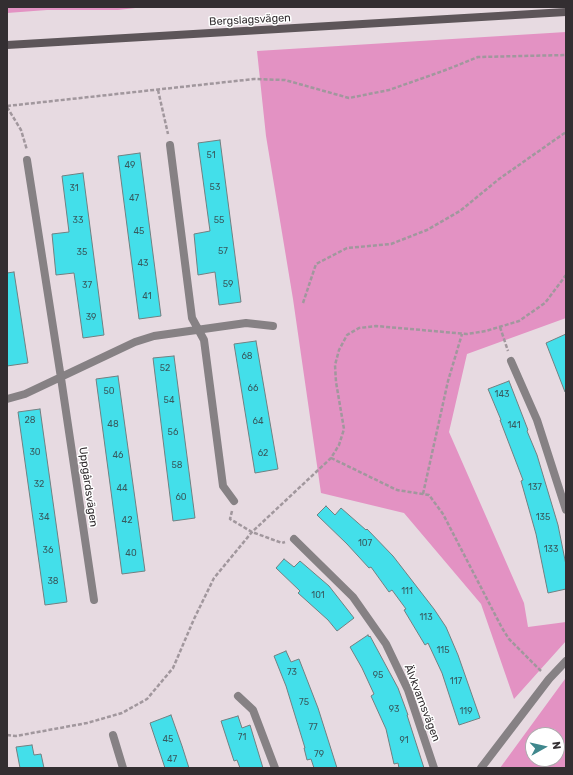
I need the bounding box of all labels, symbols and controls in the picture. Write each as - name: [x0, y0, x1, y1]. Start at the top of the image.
- street label: Bergslagsvägen: [209, 11, 291, 29]
- house number: 51: [206, 150, 216, 160]
- house number: 49: [125, 160, 135, 170]
- house number: 53: [210, 182, 220, 192]
- house number: 31: [69, 183, 79, 193]
- house number: 47: [129, 193, 139, 203]
- house number: 33: [73, 215, 83, 225]
- house number: 55: [214, 215, 224, 225]
- house number: 45: [134, 226, 144, 236]
- house number: 57: [218, 246, 228, 256]
- house number: 35: [77, 247, 87, 257]
- house number: 43: [138, 258, 148, 268]
- house number: 59: [223, 279, 233, 289]
- house number: 37: [82, 280, 92, 290]
- house number: 41: [142, 291, 152, 301]
- house number: 39: [86, 312, 96, 322]
- house number: 68: [241, 351, 253, 361]
- house number: 52: [160, 363, 170, 373]
- house number: 66: [248, 383, 258, 393]
- house number: 50: [103, 386, 115, 396]
- house number: 143: [495, 389, 509, 399]
- house number: 54: [164, 395, 174, 405]
- house number: 28: [24, 415, 36, 425]
- house number: 64: [252, 416, 264, 426]
- house number: 48: [107, 419, 119, 429]
- house number: 141: [507, 420, 521, 430]
- house number: 56: [168, 427, 178, 437]
- street label: Uppgårdsvägen: [76, 446, 100, 528]
- house number: 30: [29, 447, 41, 457]
- house number: 62: [258, 448, 268, 458]
- house number: 46: [112, 450, 124, 460]
- house number: 58: [171, 460, 183, 470]
- house number: 32: [34, 479, 44, 489]
- house number: 137: [528, 482, 542, 492]
- house number: 44: [116, 483, 128, 493]
- house number: 60: [175, 492, 187, 502]
- house number: 34: [39, 512, 49, 522]
- house number: 135: [536, 512, 550, 522]
- house number: 42: [122, 515, 132, 525]
- house number: 107: [358, 538, 372, 548]
- house number: 133: [544, 544, 558, 554]
- house number: 36: [43, 545, 53, 555]
- house number: 40: [125, 548, 137, 558]
- house number: 38: [47, 576, 59, 586]
- house number: 111: [401, 586, 413, 596]
- house number: 101: [311, 590, 325, 600]
- house number: 113: [419, 612, 433, 622]
- house number: 115: [436, 645, 450, 655]
- street label: Älvkvarnsvägen: [401, 663, 443, 743]
- house number: 73: [287, 667, 297, 677]
- house number: 95: [373, 670, 383, 680]
- house number: 117: [450, 676, 462, 686]
- house number: 75: [299, 697, 309, 707]
- house number: 93: [389, 704, 399, 714]
- house number: 119: [459, 706, 473, 716]
- house number: 77: [308, 722, 318, 732]
- north arrow: [525, 727, 565, 767]
- house number: 71: [238, 732, 246, 742]
- house number: 45: [163, 734, 173, 744]
- house number: 91: [399, 735, 409, 745]
- text: N: [549, 741, 563, 750]
- house number: 79: [314, 749, 324, 759]
- house number: 47: [167, 754, 177, 764]

